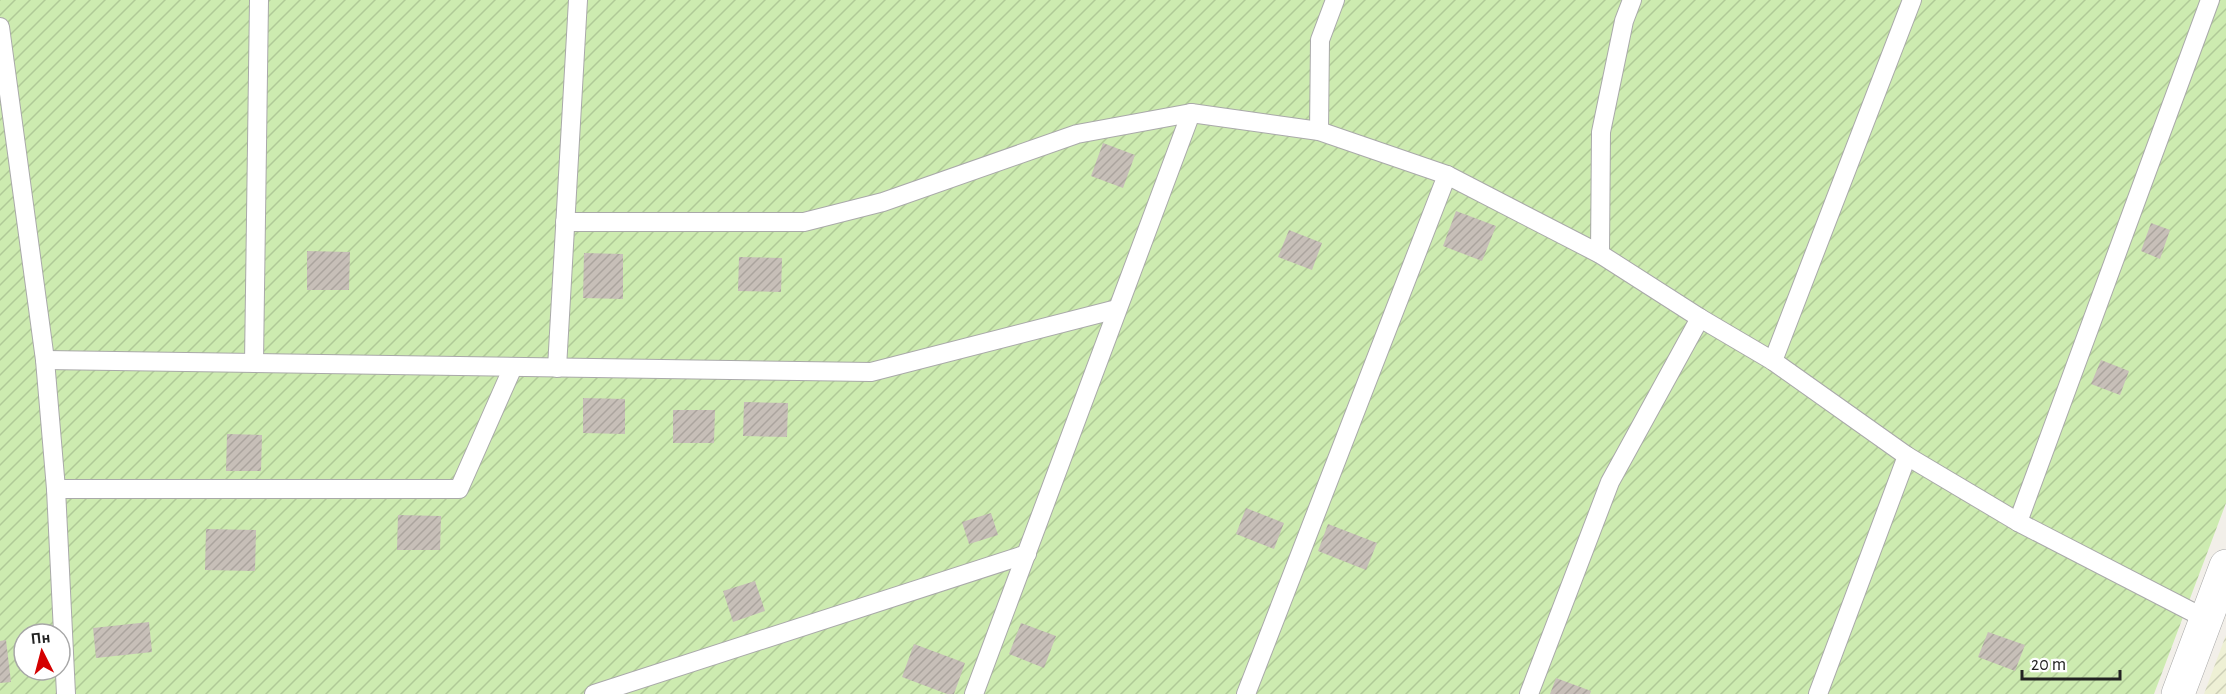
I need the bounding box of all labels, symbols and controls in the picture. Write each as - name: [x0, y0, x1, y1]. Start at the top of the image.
- north arrow: [12, 622, 72, 682]
- text: Пн: [30, 629, 51, 647]
- scale bar: [2022, 643, 2120, 681]
- text: 20 m: [2031, 656, 2066, 674]

